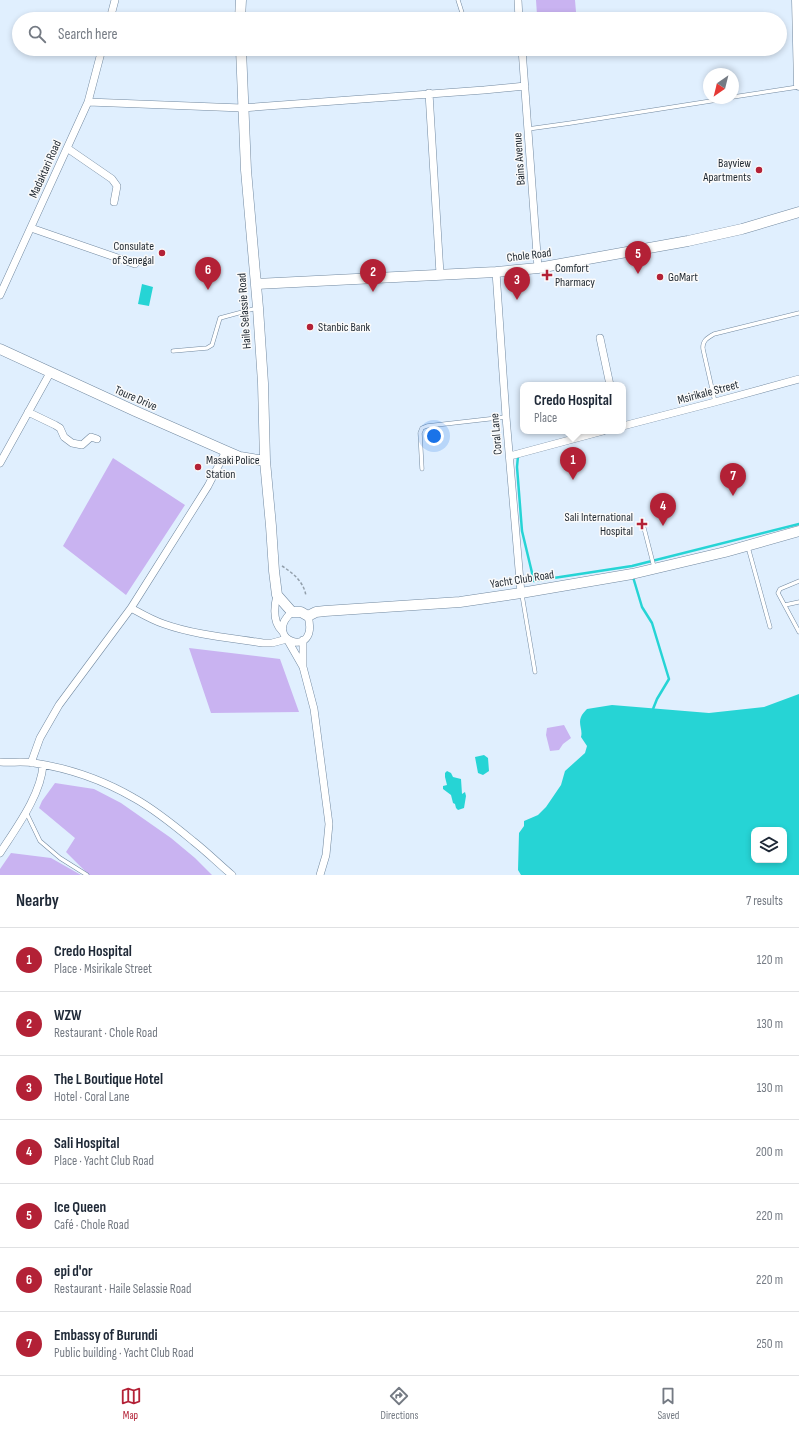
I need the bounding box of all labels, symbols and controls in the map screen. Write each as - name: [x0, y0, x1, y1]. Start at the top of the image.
- search box: [12, 12, 787, 56]
- icon: search: [26, 23, 48, 45]
- text: Search here: [58, 25, 118, 44]
- north arrow: [703, 68, 739, 104]
- street label: Bains Avenue: [510, 132, 529, 186]
- street label: Madaktari Road: [26, 138, 65, 200]
- place label: Bayview Apartments: [702, 156, 751, 185]
- marker: Bayview Apartments: [754, 165, 764, 175]
- place label: Consulate of Senegal: [112, 239, 154, 268]
- pin: 5: [625, 241, 651, 274]
- street label: Chole Road: [506, 245, 552, 266]
- marker: Consulate of Senegal: [157, 248, 167, 258]
- pin: 6: [195, 257, 221, 290]
- pin: 2: [360, 259, 386, 292]
- place label: Comfort Pharmacy: [555, 261, 595, 290]
- pin: 3: [504, 267, 530, 300]
- marker: Comfort Pharmacy: [542, 270, 552, 280]
- place label: GoMart: [668, 270, 698, 285]
- street label: Haile Selassie Road: [234, 272, 255, 349]
- marker: GoMart: [655, 272, 665, 282]
- place label: Stanbic Bank: [318, 320, 371, 335]
- marker: Stanbic Bank: [305, 322, 315, 332]
- street label: Msirikale Street: [676, 377, 741, 408]
- street label: Toure Drive: [112, 382, 160, 415]
- popup: [520, 382, 626, 434]
- text: Credo Hospital: [534, 391, 612, 410]
- text: Place: [534, 410, 557, 426]
- street label: Coral Lane: [487, 412, 506, 455]
- your location: [424, 426, 444, 446]
- pin: 1: [560, 447, 586, 480]
- place label: Masaki Police Station: [206, 453, 260, 482]
- marker: Masaki Police Station: [193, 462, 203, 472]
- pin: 7: [720, 463, 746, 496]
- pin: 4: [650, 493, 676, 526]
- place label: Sali International Hospital: [565, 510, 633, 539]
- marker: Sali International Hospital: [636, 518, 648, 530]
- street label: Yacht Club Road: [489, 567, 555, 592]
- map controls: [751, 827, 787, 863]
- button: layers: [751, 827, 787, 863]
- text: Nearby: [16, 891, 59, 911]
- text: 7 results: [746, 893, 783, 909]
- text: Credo Hospital: [54, 942, 132, 961]
- text: 1: [26, 952, 32, 968]
- text: 120 m: [757, 952, 783, 968]
- text: Place · Msirikale Street: [54, 961, 152, 977]
- text: WZW: [54, 1006, 82, 1025]
- text: 2: [26, 1016, 32, 1032]
- text: 130 m: [757, 1016, 783, 1032]
- text: Restaurant · Chole Road: [54, 1025, 158, 1041]
- text: The L Boutique Hotel: [54, 1070, 163, 1089]
- text: 3: [26, 1080, 32, 1096]
- text: 130 m: [757, 1080, 783, 1096]
- text: Hotel · Coral Lane: [54, 1089, 129, 1105]
- text: Sali Hospital: [54, 1134, 120, 1153]
- text: 4: [26, 1144, 32, 1160]
- text: 200 m: [756, 1144, 783, 1160]
- text: Place · Yacht Club Road: [54, 1153, 154, 1169]
- text: Ice Queen: [54, 1198, 106, 1217]
- text: 5: [26, 1208, 32, 1224]
- text: 220 m: [756, 1208, 783, 1224]
- text: Café · Chole Road: [54, 1217, 129, 1233]
- text: epi d'or: [54, 1262, 93, 1281]
- text: 6: [26, 1272, 32, 1288]
- text: 220 m: [756, 1272, 783, 1288]
- text: Restaurant · Haile Selassie Road: [54, 1281, 191, 1297]
- text: Embassy of Burundi: [54, 1326, 158, 1345]
- text: 7: [26, 1336, 32, 1352]
- text: 250 m: [756, 1336, 783, 1352]
- text: Public building · Yacht Club Road: [54, 1345, 194, 1361]
- tab: Map: [120, 1385, 142, 1422]
- tab: Directions: [381, 1385, 418, 1422]
- tab: Saved: [657, 1385, 679, 1422]

